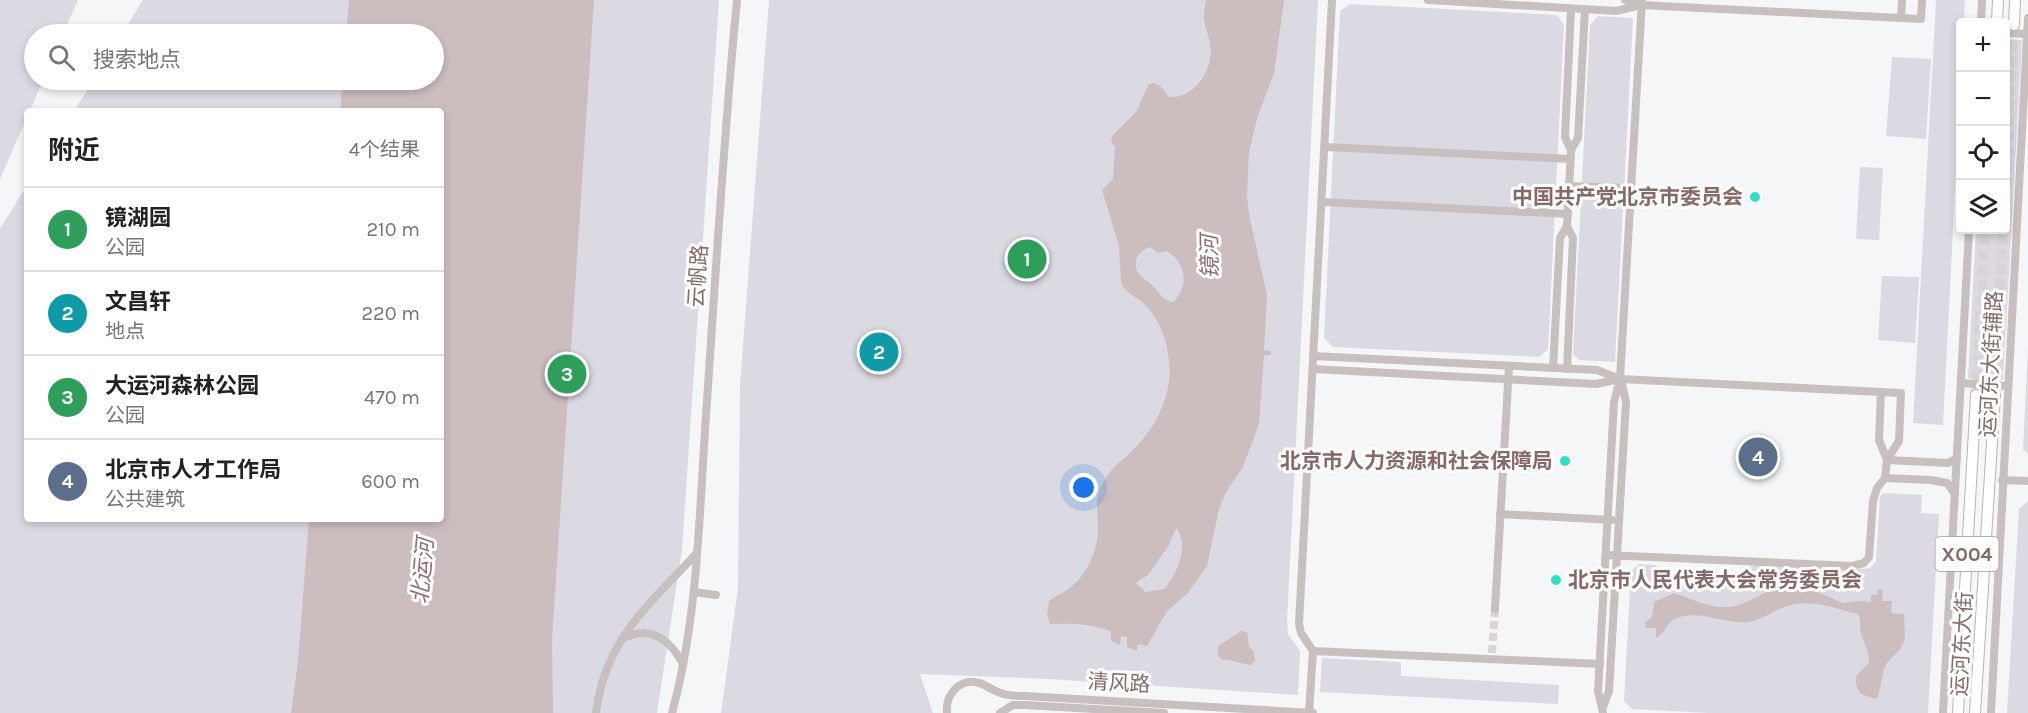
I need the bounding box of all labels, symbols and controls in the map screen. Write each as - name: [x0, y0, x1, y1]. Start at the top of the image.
- map controls: [1956, 18, 2010, 234]
- button: +: [1956, 18, 2010, 72]
- search box: [24, 24, 444, 90]
- icon: search: [45, 41, 78, 74]
- text: 搜索地点: [93, 47, 181, 73]
- button: −: [1956, 72, 2010, 126]
- button: locate: [1956, 126, 2010, 180]
- text: 附近: [48, 135, 100, 166]
- text: 4个结果: [349, 138, 420, 161]
- button: layers: [1956, 180, 2010, 234]
- place label: 中国共产党北京市委员会: [1512, 185, 1743, 209]
- marker: 中国共产党北京市委员会: [1748, 190, 1762, 204]
- text: 镜湖园: [105, 205, 171, 231]
- text: 1: [64, 218, 71, 241]
- text: 210 m: [366, 218, 420, 241]
- water label: 镜河: [1197, 231, 1223, 279]
- text: 公园: [105, 236, 145, 259]
- pin: 1: [1008, 236, 1046, 282]
- street label: 云帆路: [684, 244, 712, 308]
- text: 文昌轩: [105, 289, 171, 315]
- street label: 运河东大街辅路: [1975, 290, 2007, 438]
- text: 2: [61, 302, 74, 325]
- text: 220 m: [361, 302, 420, 325]
- text: 地点: [105, 320, 145, 343]
- pin: 2: [860, 330, 898, 374]
- pin: 3: [548, 352, 586, 397]
- text: 大运河森林公园: [105, 373, 259, 399]
- text: 3: [61, 386, 74, 409]
- text: 470 m: [364, 386, 420, 409]
- text: 公园: [105, 404, 145, 427]
- pin: 4: [1738, 434, 1778, 480]
- place label: 北京市人力资源和社会保障局: [1280, 449, 1553, 473]
- marker: 北京市人力资源和社会保障局: [1558, 454, 1572, 468]
- text: 北京市人才工作局: [105, 457, 281, 483]
- text: 4: [62, 470, 73, 493]
- text: 600 m: [361, 470, 420, 493]
- your location: [1069, 473, 1098, 502]
- text: 公共建筑: [105, 488, 185, 511]
- water label: 北运河: [407, 533, 439, 605]
- road number: X004: [1936, 537, 1998, 571]
- place label: 北京市人民代表大会常务委员会: [1568, 568, 1862, 592]
- marker: 北京市人民代表大会常务委员会: [1549, 573, 1563, 587]
- street label: 运河东大街: [1947, 591, 1977, 697]
- street label: 清风路: [1087, 669, 1151, 697]

